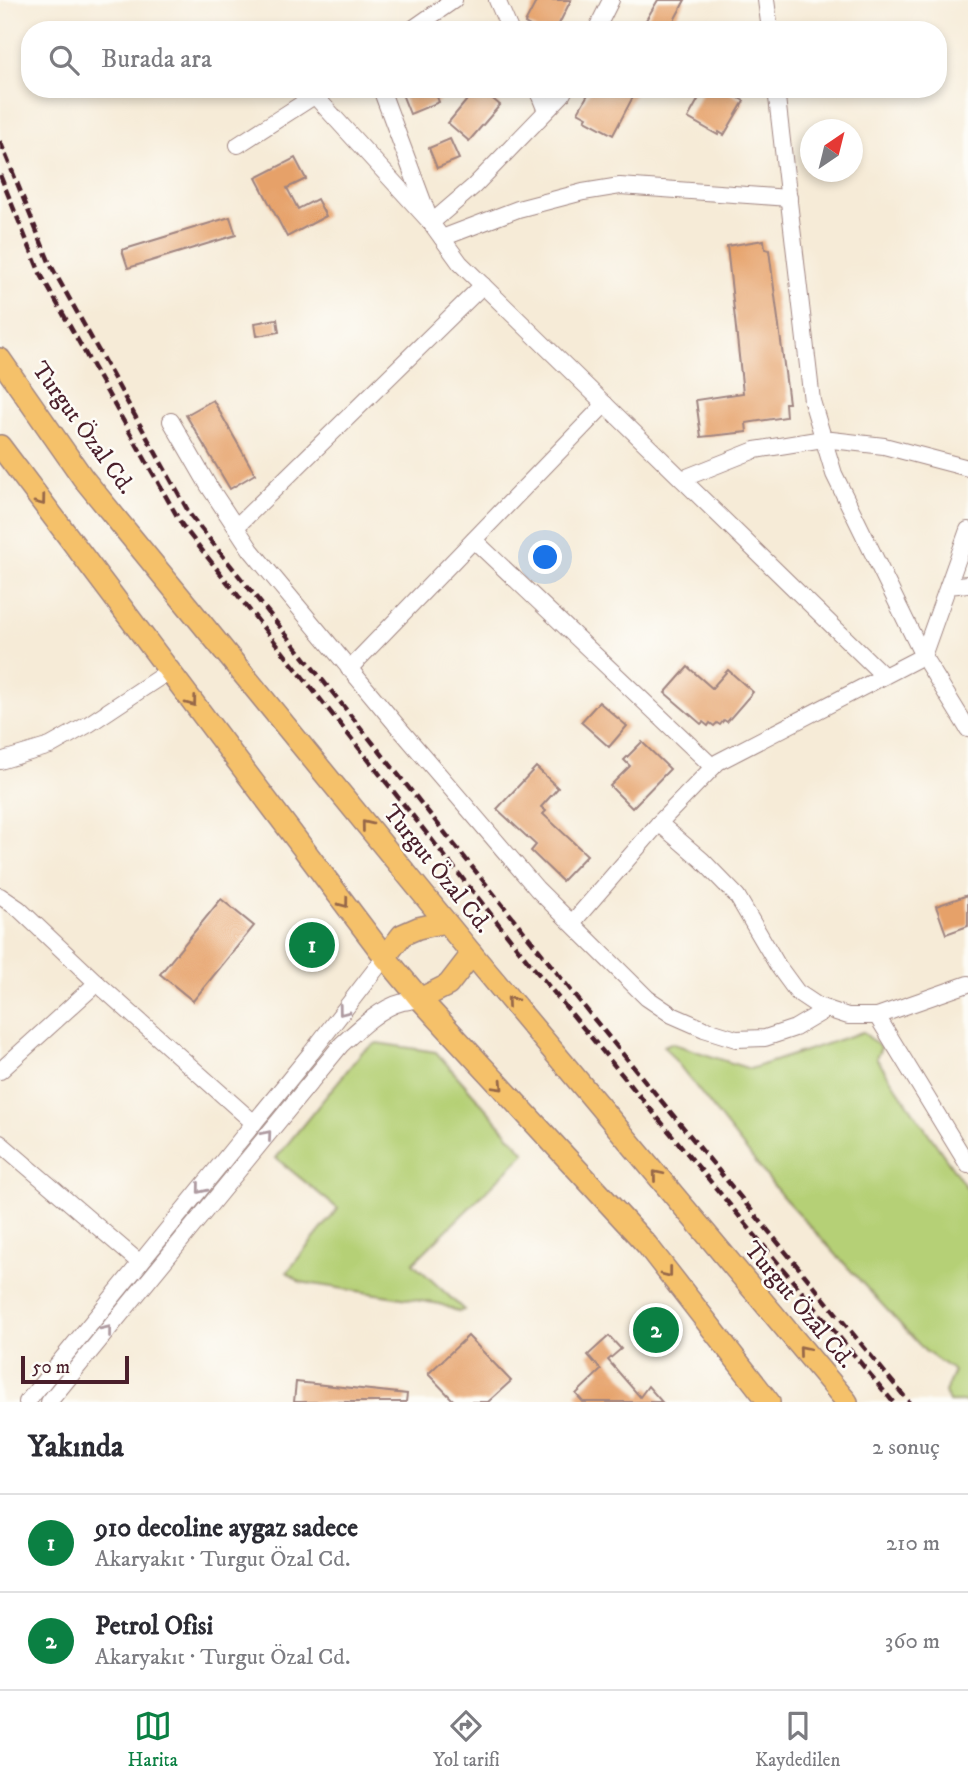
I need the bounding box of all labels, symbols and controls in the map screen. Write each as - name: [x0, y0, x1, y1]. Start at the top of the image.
- search box: [21, 21, 947, 98]
- icon: search: [45, 41, 83, 79]
- text: Burada ara: [101, 43, 212, 76]
- north arrow: [800, 119, 863, 182]
- street label: Turgut Özal Cd.: [25, 356, 141, 500]
- one-way arrow: [32, 493, 45, 505]
- your location: [528, 540, 562, 574]
- one-way arrow: [184, 694, 197, 707]
- street label: Turgut Özal Cd.: [376, 799, 498, 939]
- one-way arrow: [362, 820, 375, 832]
- one-way arrow: [336, 895, 349, 908]
- pin: 1: [289, 919, 335, 971]
- one-way arrow: [507, 996, 519, 1009]
- one-way arrow: [339, 1003, 351, 1016]
- one-way arrow: [491, 1078, 504, 1091]
- one-way arrow: [259, 1131, 271, 1144]
- one-way arrow: [653, 1171, 665, 1184]
- one-way arrow: [197, 1180, 209, 1193]
- street label: Turgut Özal Cd.: [737, 1235, 861, 1375]
- one-way arrow: [660, 1265, 673, 1277]
- pin: 2: [633, 1304, 679, 1356]
- one-way arrow: [99, 1325, 111, 1338]
- one-way arrow: [799, 1345, 811, 1358]
- scale bar: [21, 1353, 130, 1385]
- text: 50 m: [32, 1356, 70, 1379]
- text: Yakında: [28, 1429, 124, 1466]
- text: 2 sonuç: [872, 1433, 940, 1462]
- text: 910 decoline aygaz sadece: [95, 1512, 358, 1545]
- text: 1: [47, 1529, 55, 1558]
- text: 210 m: [886, 1529, 940, 1558]
- text: Akaryakıt · Turgut Özal Cd.: [95, 1545, 350, 1574]
- text: Petrol Ofisi: [95, 1610, 213, 1643]
- text: 2: [45, 1627, 57, 1656]
- text: 360 m: [885, 1627, 940, 1656]
- text: Akaryakıt · Turgut Özal Cd.: [95, 1643, 350, 1672]
- tab: Harita: [128, 1707, 178, 1772]
- tab: Yol tarifi: [433, 1707, 500, 1772]
- tab: Kaydedilen: [755, 1707, 840, 1772]

